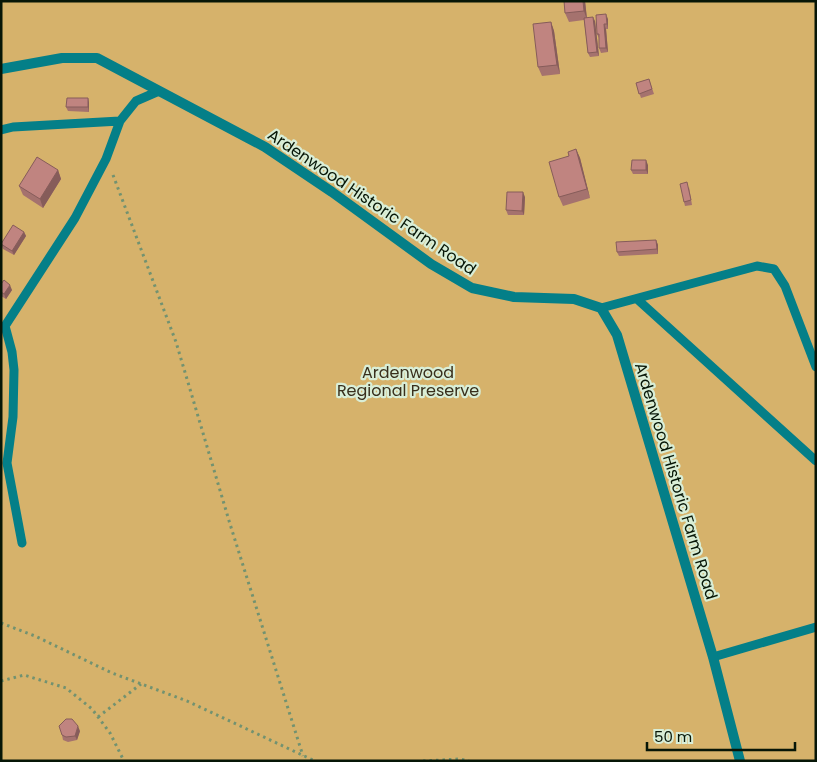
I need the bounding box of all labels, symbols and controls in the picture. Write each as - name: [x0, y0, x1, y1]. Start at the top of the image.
- street label: Ardenwood Historic Farm Road: [263, 123, 481, 281]
- street label: Ardenwood Historic Farm Road: [629, 360, 723, 602]
- park label: Ardenwood Regional Preserve: [337, 361, 479, 402]
- scale bar: [647, 720, 794, 752]
- text: 50 m: [654, 726, 692, 747]

